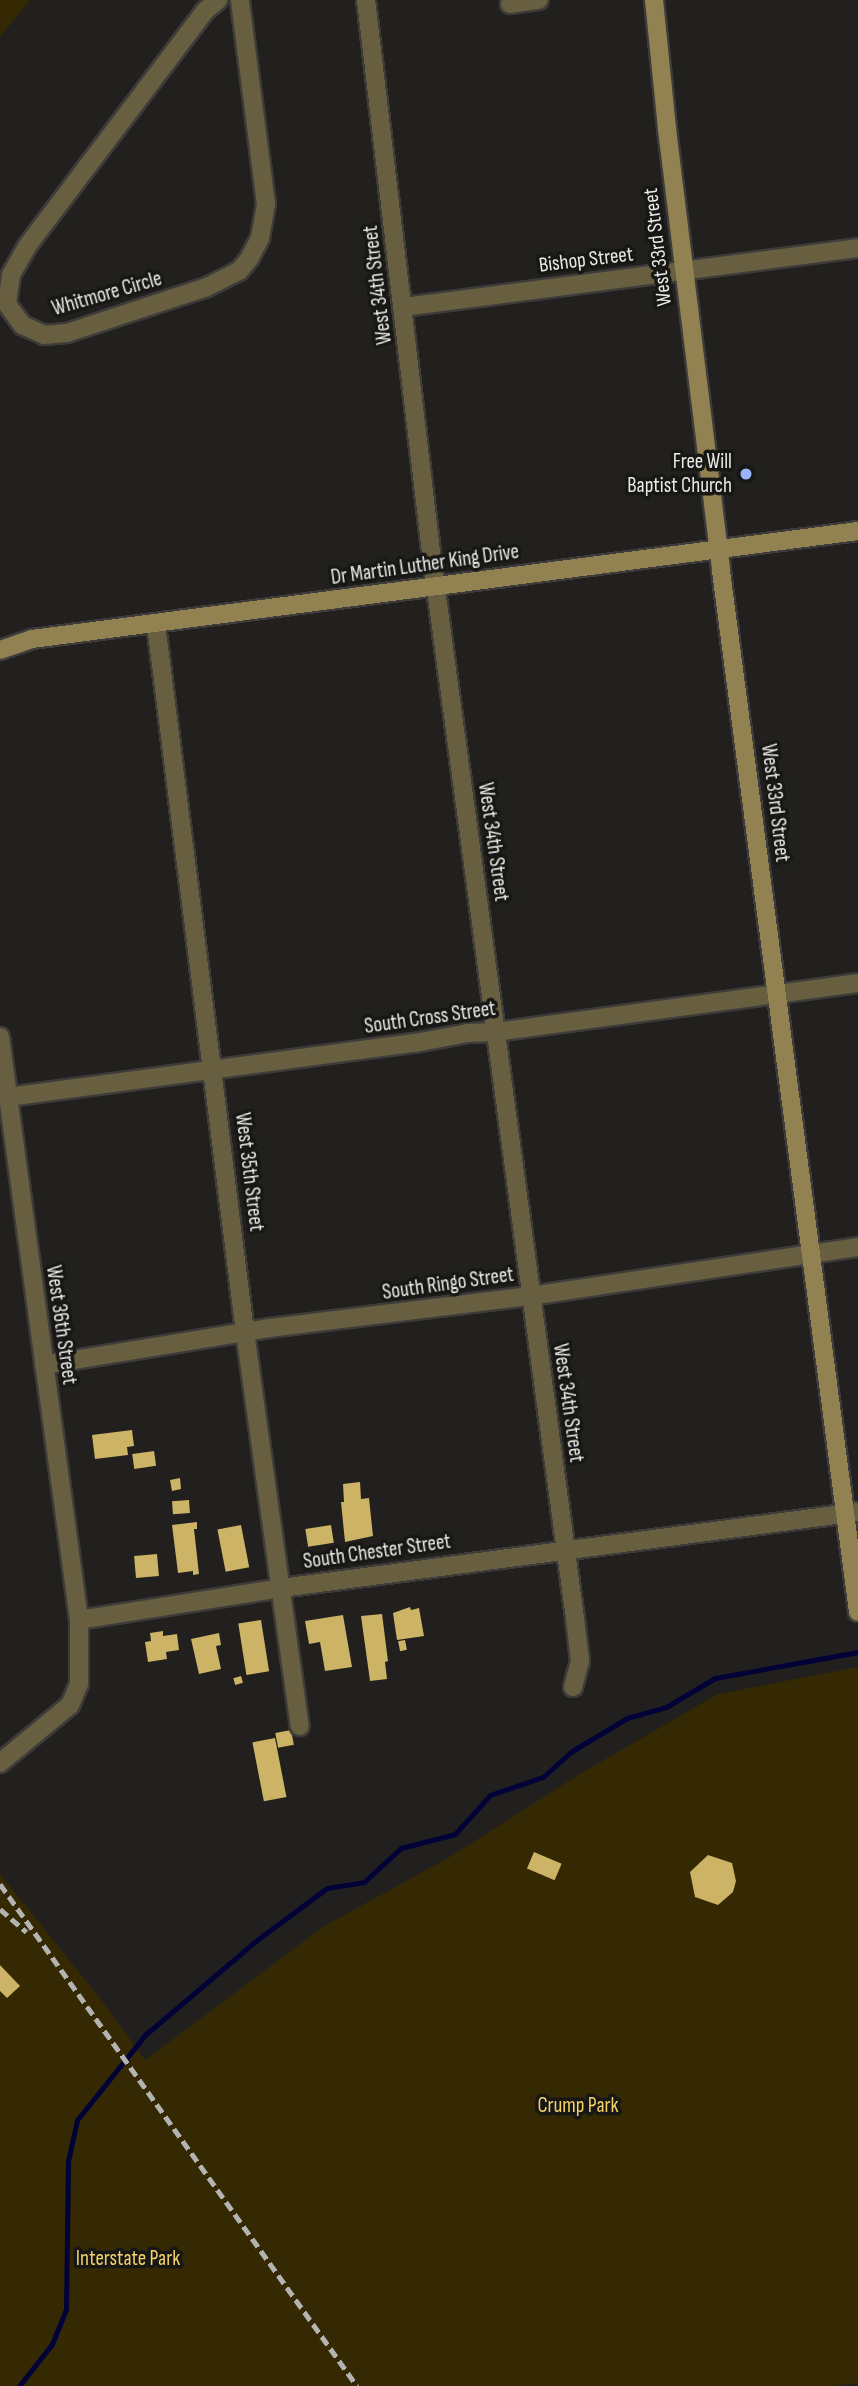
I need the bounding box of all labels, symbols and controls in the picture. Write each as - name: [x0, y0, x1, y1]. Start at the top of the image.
- street label: West 33rd Street: [638, 187, 678, 307]
- street label: West 34th Street: [358, 224, 398, 346]
- street label: Bishop Street: [537, 242, 635, 278]
- street label: Whitmore Circle: [49, 266, 165, 322]
- place label: Free Will Baptist Church: [627, 449, 732, 499]
- marker: Free Will Baptist Church: [738, 466, 754, 482]
- street label: Dr Martin Luther King Drive: [329, 539, 521, 591]
- street label: West 33rd Street: [755, 743, 795, 863]
- street label: West 34th Street: [472, 781, 514, 903]
- street label: South Cross Street: [363, 996, 497, 1040]
- street label: West 35th Street: [229, 1111, 269, 1233]
- street label: South Ringo Street: [381, 1262, 515, 1306]
- street label: West 36th Street: [40, 1264, 82, 1386]
- street label: West 34th Street: [547, 1342, 589, 1464]
- street label: South Chester Street: [302, 1529, 452, 1575]
- park label: Crump Park: [537, 2093, 619, 2119]
- park label: Interstate Park: [76, 2246, 180, 2272]

